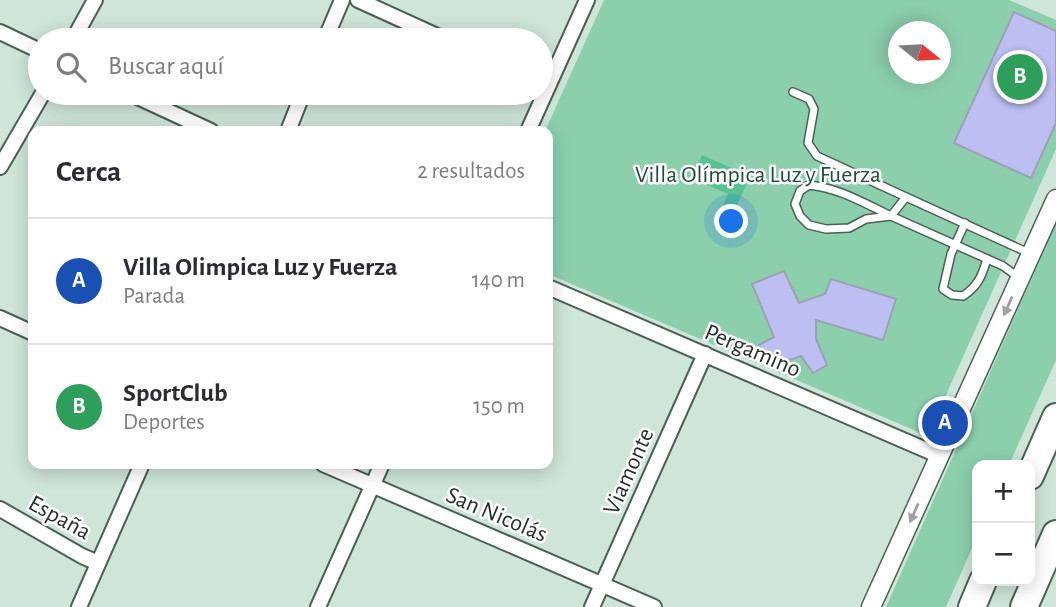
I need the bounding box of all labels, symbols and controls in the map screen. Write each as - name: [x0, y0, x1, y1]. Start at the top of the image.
- north arrow: [888, 21, 951, 84]
- search box: [28, 28, 553, 105]
- icon: search: [52, 48, 90, 86]
- pin: B: [997, 51, 1043, 103]
- text: Buscar aquí: [108, 53, 224, 79]
- text: Cerca: [56, 157, 121, 187]
- text: 2 resultados: [417, 160, 525, 183]
- park label: Villa Olímpica Luz y Fuerza: [635, 163, 881, 187]
- your location: [714, 204, 748, 238]
- text: Villa Olimpica Luz y Fuerza: [123, 254, 398, 280]
- text: A: [72, 269, 86, 292]
- text: 140 m: [472, 269, 525, 292]
- text: Parada: [123, 285, 185, 308]
- one-way arrow: [1002, 296, 1014, 316]
- street label: Pergamino: [701, 320, 804, 382]
- text: SportClub: [123, 380, 228, 406]
- text: B: [72, 395, 86, 418]
- text: 150 m: [473, 395, 525, 418]
- pin: A: [922, 397, 968, 449]
- text: Deportes: [123, 411, 205, 434]
- street label: Viamonte: [599, 425, 659, 518]
- map controls: [972, 460, 1035, 586]
- button: +: [972, 460, 1035, 523]
- street label: San Nicolás: [443, 483, 551, 547]
- street label: España: [24, 491, 95, 545]
- one-way arrow: [908, 503, 920, 523]
- button: −: [972, 523, 1035, 586]

